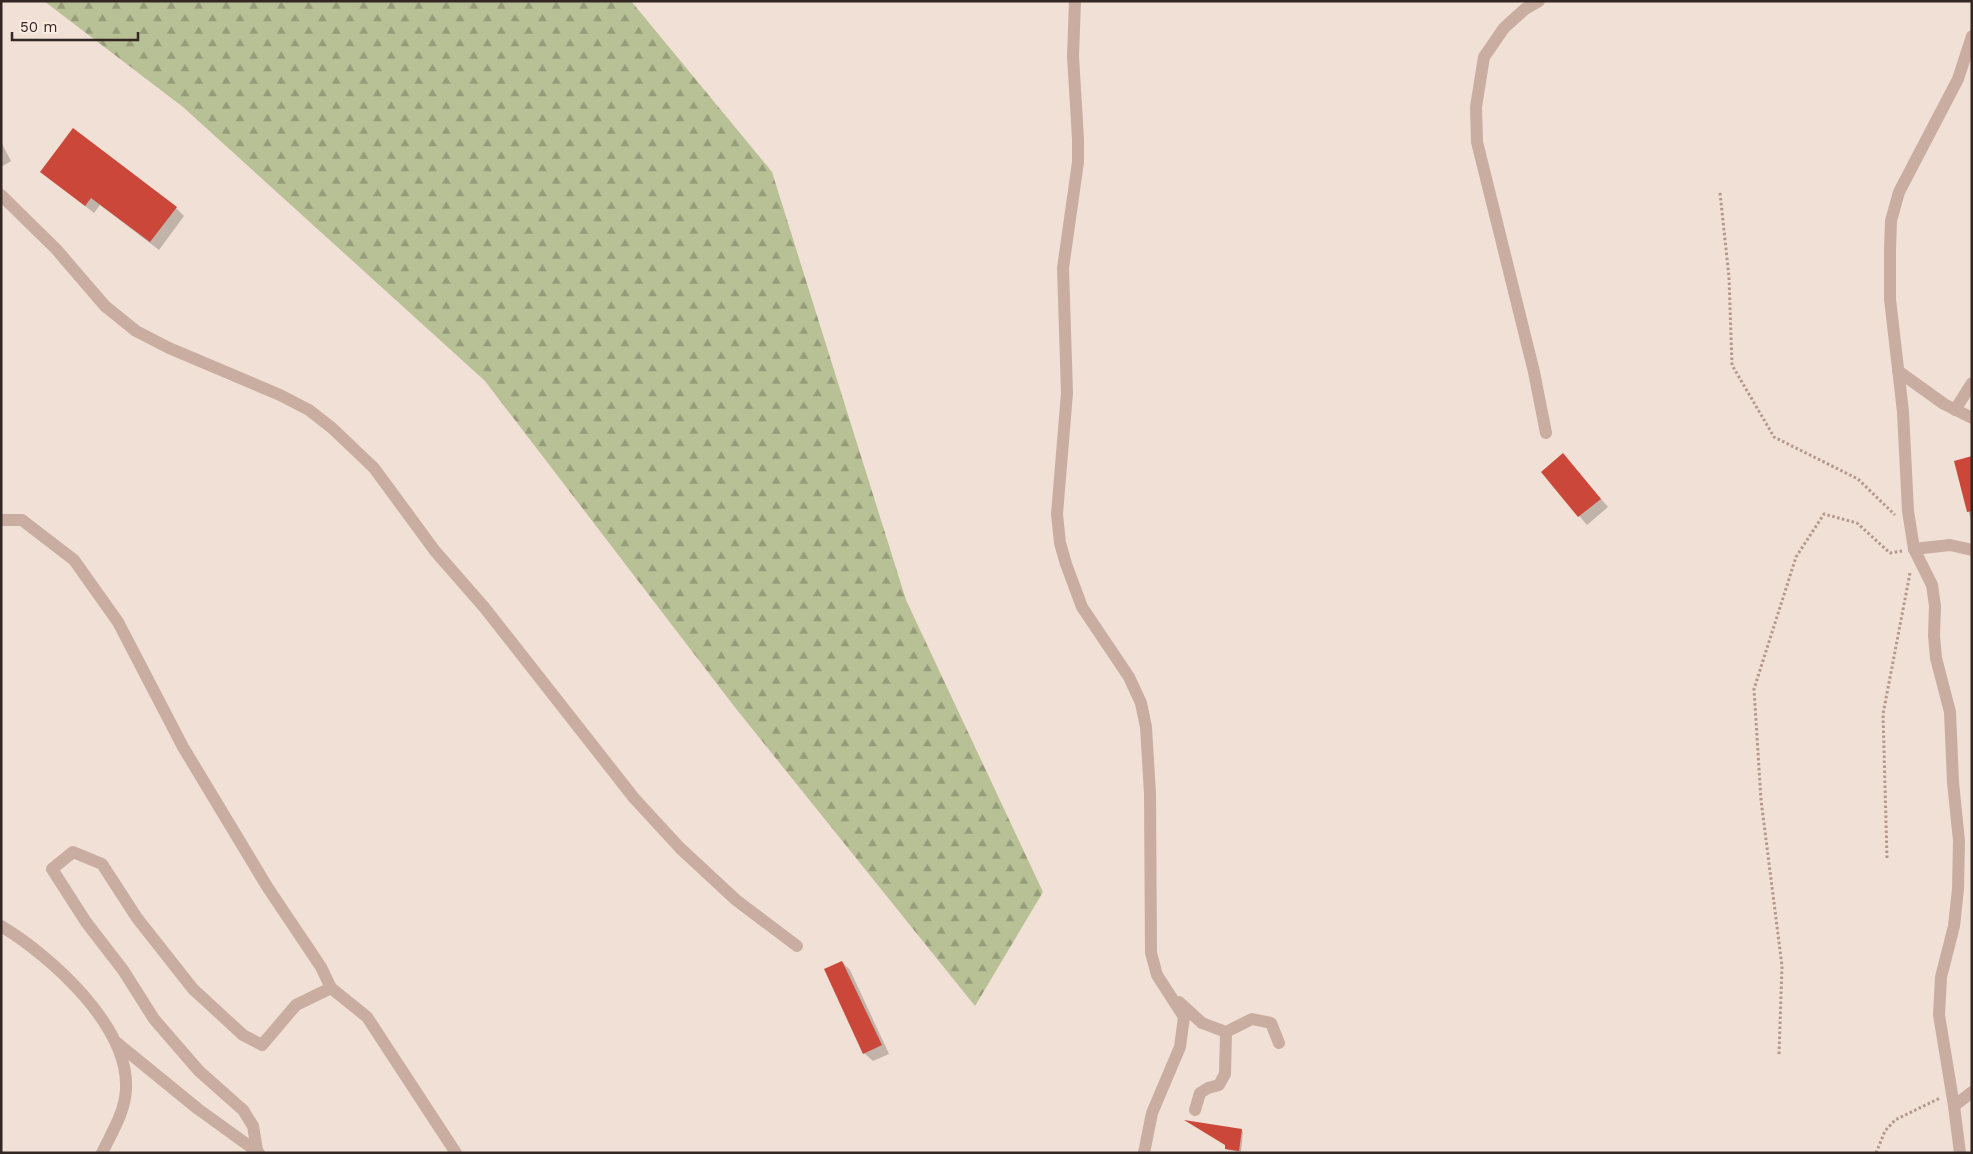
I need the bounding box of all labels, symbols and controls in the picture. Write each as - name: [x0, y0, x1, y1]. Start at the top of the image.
- scale bar: [12, 10, 139, 42]
- text: 50 m: [20, 18, 57, 36]

